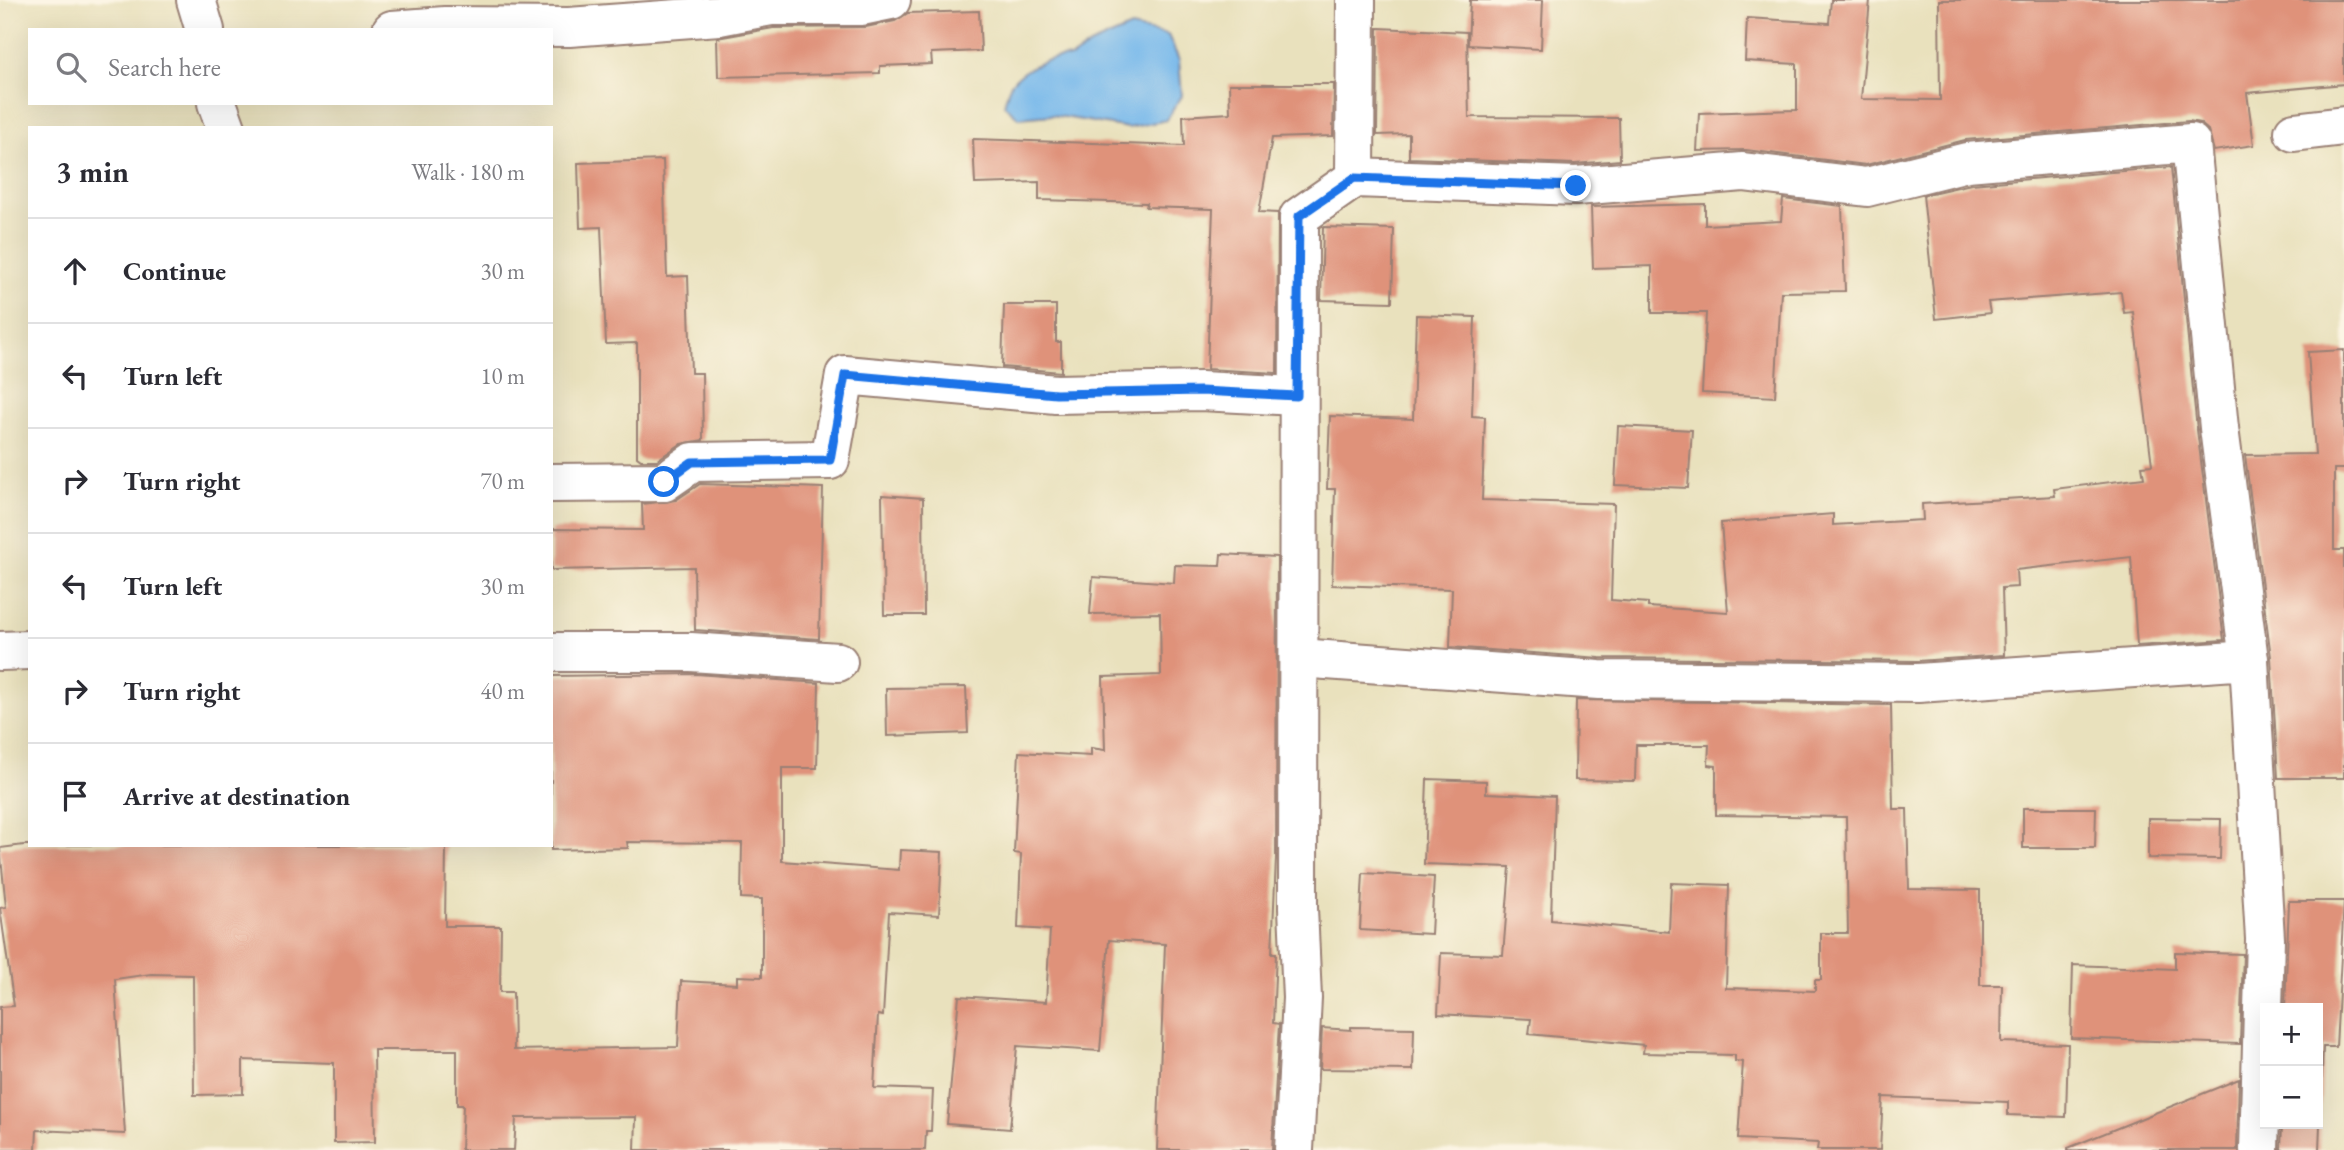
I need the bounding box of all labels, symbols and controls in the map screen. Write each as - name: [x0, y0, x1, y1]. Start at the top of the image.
- search box: [28, 28, 553, 105]
- icon: search: [52, 48, 90, 86]
- text: Search here: [108, 50, 221, 84]
- text: 3 min: [56, 152, 129, 191]
- text: Walk · 180 m: [411, 157, 525, 187]
- route end: [1560, 170, 1591, 201]
- icon: ahead: [56, 252, 94, 290]
- text: Continue: [123, 254, 226, 288]
- text: 30 m: [480, 256, 525, 286]
- icon: left: [56, 357, 94, 395]
- text: Turn left: [123, 359, 222, 393]
- text: 10 m: [480, 361, 525, 391]
- icon: right: [56, 462, 94, 500]
- text: Turn right: [123, 464, 241, 498]
- text: 70 m: [480, 466, 525, 496]
- route start: [648, 466, 679, 497]
- icon: left: [56, 567, 94, 605]
- text: Turn left: [123, 569, 222, 603]
- text: 30 m: [480, 571, 525, 601]
- icon: right: [56, 672, 94, 710]
- text: Turn right: [123, 674, 241, 708]
- text: 40 m: [480, 676, 525, 706]
- icon: arrive: [56, 777, 94, 815]
- text: Arrive at destination: [123, 779, 350, 813]
- map controls: [2260, 1003, 2323, 1129]
- button: +: [2260, 1003, 2323, 1066]
- button: −: [2260, 1066, 2323, 1129]

